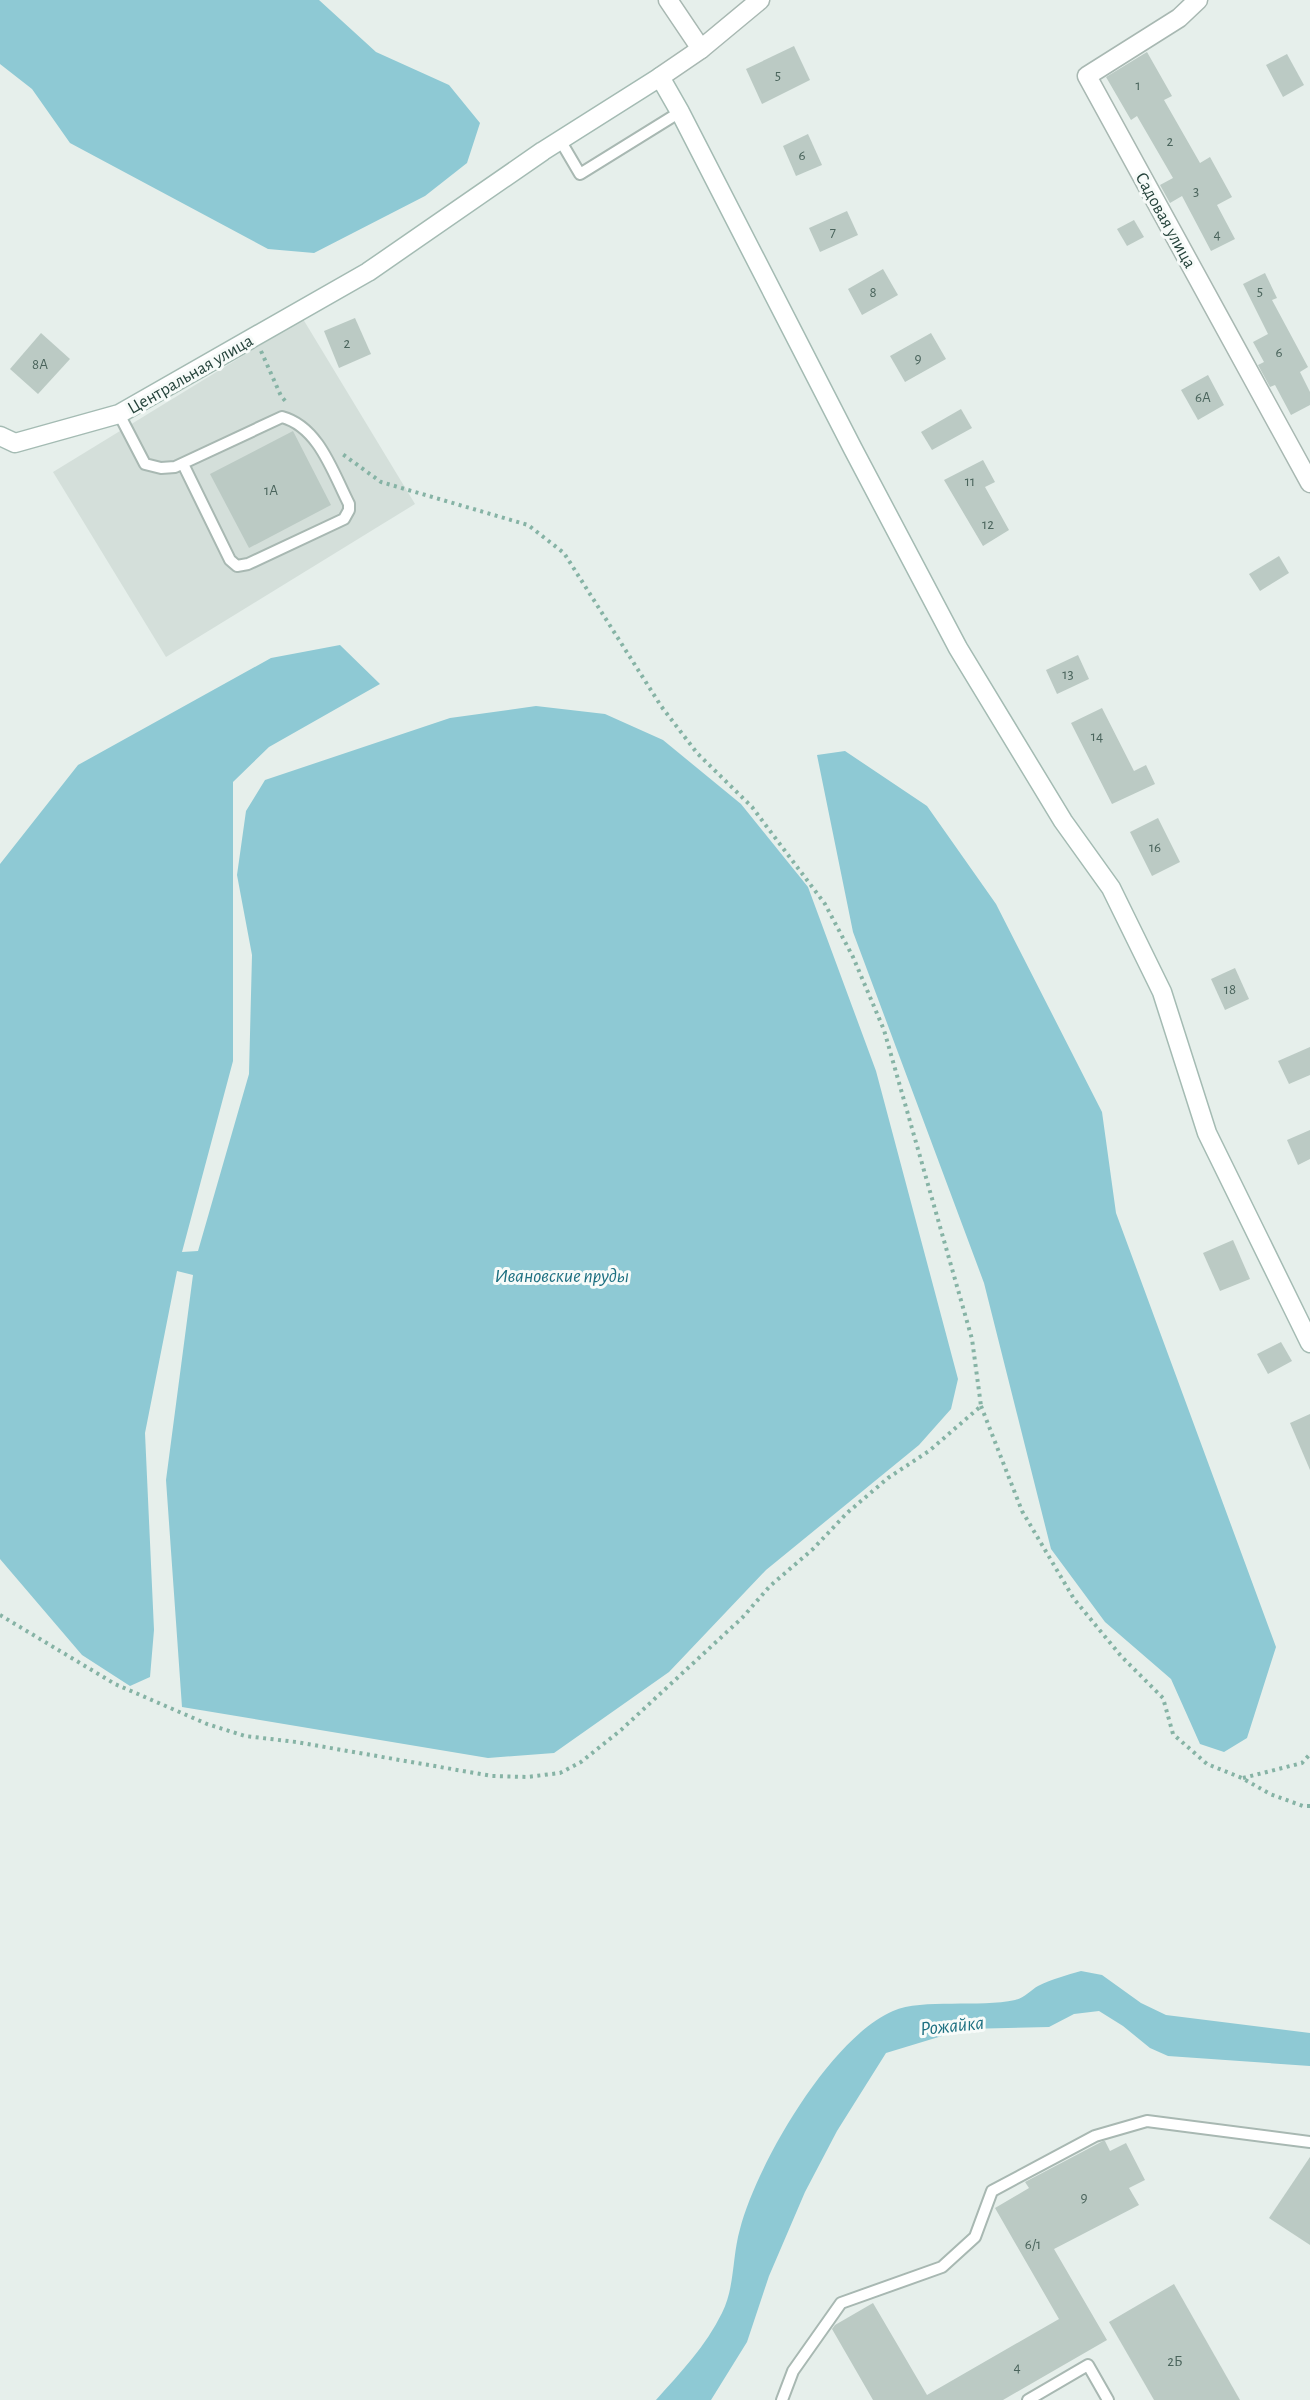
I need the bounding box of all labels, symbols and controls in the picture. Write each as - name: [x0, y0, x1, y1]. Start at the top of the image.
- house number: 5: [775, 68, 781, 83]
- house number: 1: [1135, 78, 1141, 93]
- house number: 2: [1167, 134, 1174, 149]
- house number: 6: [798, 148, 806, 163]
- street label: Садовая улица: [1131, 170, 1199, 271]
- house number: 3: [1193, 184, 1199, 199]
- house number: 7: [830, 225, 836, 240]
- house number: 4: [1213, 227, 1221, 242]
- house number: 5: [1257, 284, 1263, 299]
- house number: 8: [869, 285, 877, 300]
- street label: Центральная улица: [125, 332, 256, 418]
- house number: 2: [344, 336, 351, 351]
- house number: 6: [1275, 345, 1283, 360]
- house number: 9: [914, 351, 922, 366]
- house number: 8А: [32, 357, 48, 372]
- house number: 6А: [1195, 390, 1211, 405]
- house number: 11: [965, 474, 975, 489]
- house number: 1А: [264, 483, 278, 498]
- house number: 12: [982, 517, 994, 532]
- house number: 13: [1062, 667, 1074, 682]
- house number: 14: [1091, 729, 1103, 744]
- house number: 16: [1149, 840, 1161, 855]
- house number: 18: [1224, 982, 1236, 997]
- water label: Ивановские пруды: [495, 1266, 629, 1286]
- water label: Рожайка: [919, 2013, 985, 2039]
- house number: 9: [1080, 2190, 1088, 2205]
- house number: 6/1: [1025, 2237, 1041, 2252]
- house number: 2Б: [1167, 2354, 1183, 2369]
- house number: 4: [1013, 2360, 1021, 2375]

